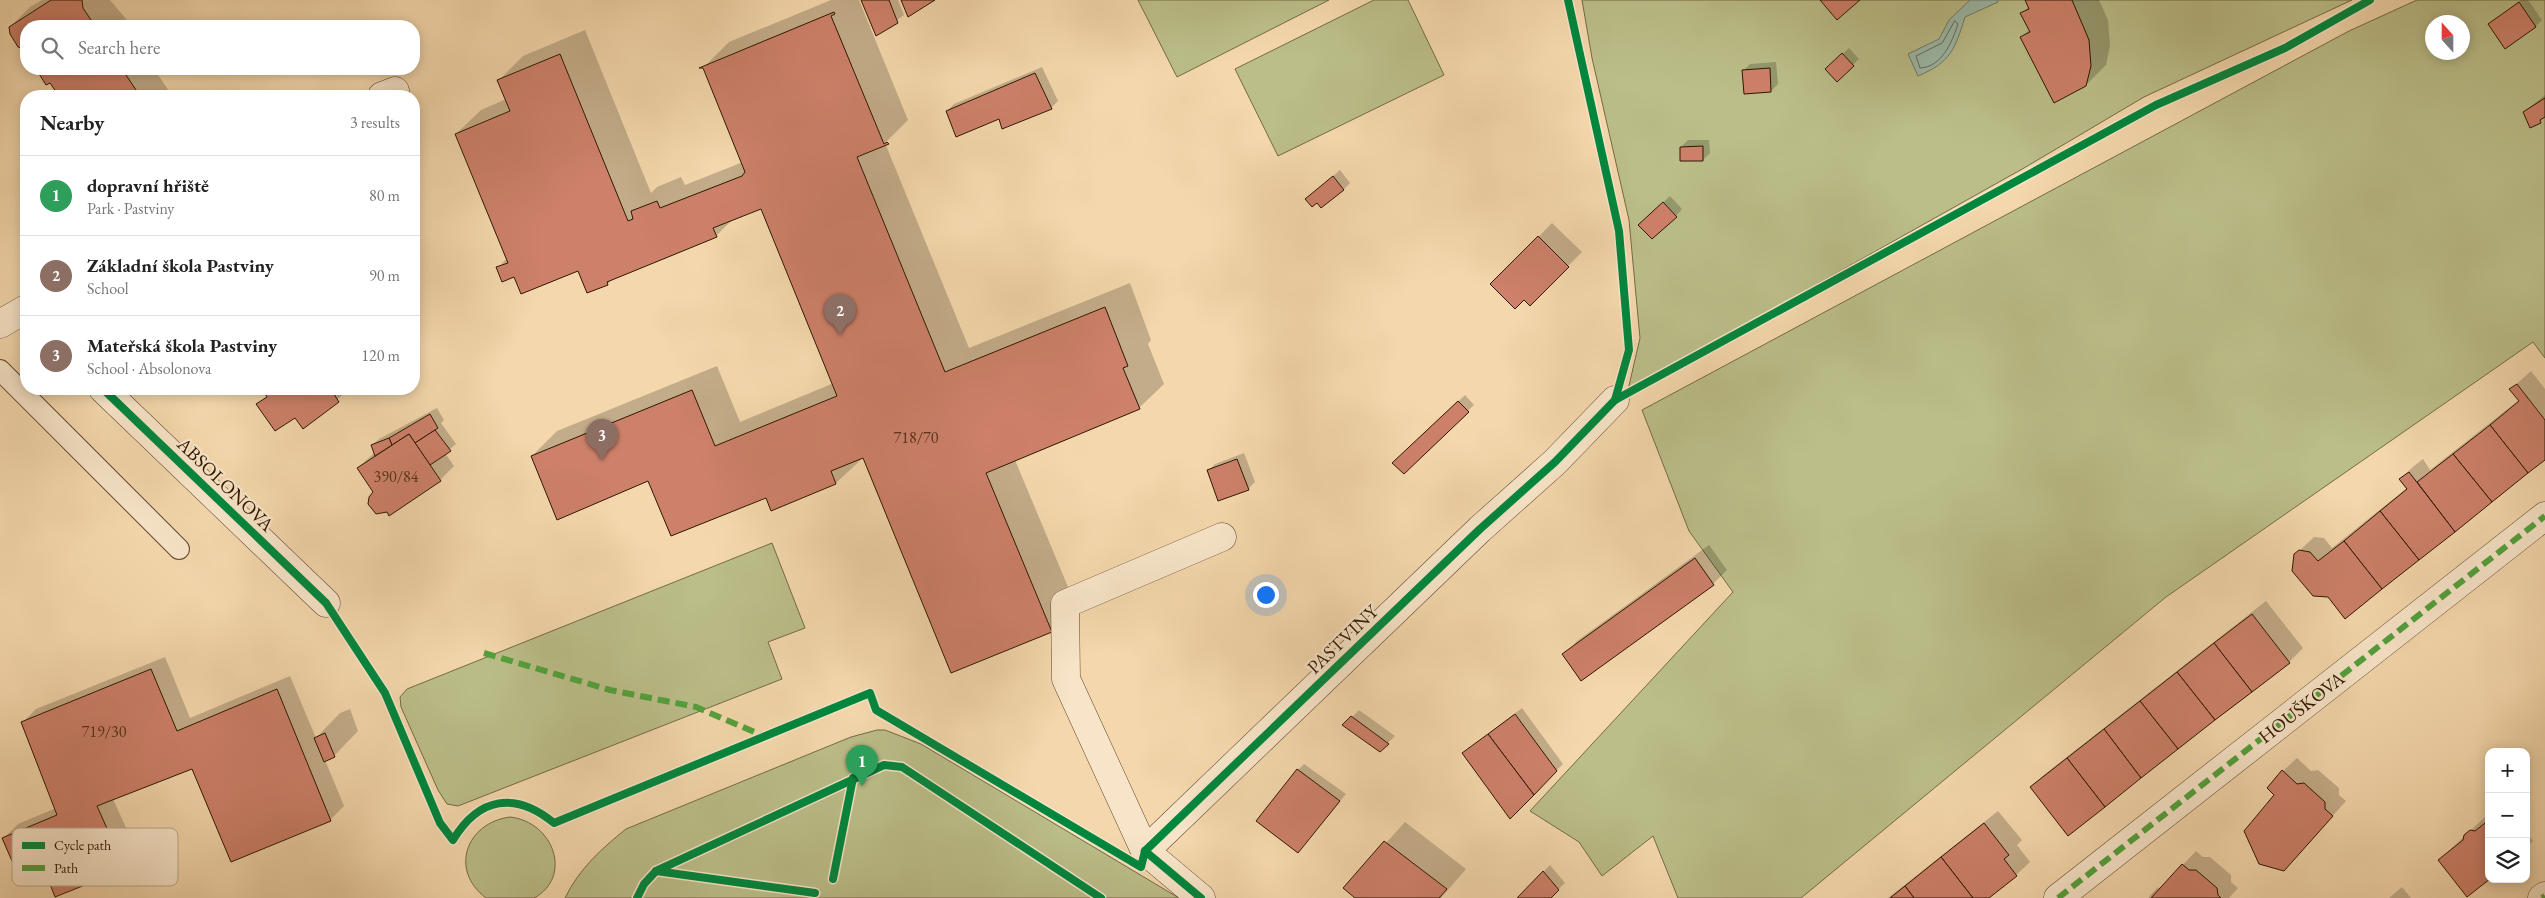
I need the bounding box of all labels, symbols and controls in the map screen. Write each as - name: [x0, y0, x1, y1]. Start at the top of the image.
- north arrow: [2425, 15, 2470, 60]
- search box: [20, 20, 420, 75]
- icon: search: [38, 34, 66, 62]
- text: Search here: [78, 35, 160, 60]
- text: Nearby: [40, 109, 104, 136]
- text: 3 results: [350, 112, 400, 133]
- text: dopravní hřiště: [87, 173, 209, 198]
- text: 1: [52, 185, 60, 206]
- text: 80 m: [369, 185, 400, 206]
- text: Park · Pastviny: [87, 198, 174, 219]
- text: Základní škola Pastviny: [87, 253, 274, 278]
- text: 2: [52, 265, 60, 286]
- text: 90 m: [369, 265, 400, 286]
- text: School: [87, 278, 129, 299]
- pin: 2: [824, 294, 856, 335]
- text: Mateřská škola Pastviny: [87, 333, 277, 358]
- text: 3: [52, 345, 60, 366]
- text: 120 m: [361, 345, 400, 366]
- text: School · Absolonova: [87, 358, 211, 379]
- pin: 3: [586, 419, 618, 460]
- house number: 718/70: [894, 427, 939, 448]
- street label: ABSOLONOVA: [171, 431, 280, 538]
- house number: 390/84: [374, 466, 419, 487]
- your location: [1253, 582, 1279, 608]
- street label: PASTVINY: [1301, 599, 1384, 679]
- street label: HOUŠKOVA: [2253, 665, 2350, 749]
- house number: 719/30: [82, 721, 127, 742]
- pin: 1: [846, 745, 878, 786]
- map controls: [2485, 748, 2530, 883]
- button: +: [2485, 748, 2530, 793]
- button: −: [2485, 793, 2530, 838]
- legend: [12, 828, 178, 886]
- text: Cycle path: [54, 836, 111, 854]
- button: layers: [2485, 838, 2530, 883]
- text: Path: [54, 859, 78, 877]

